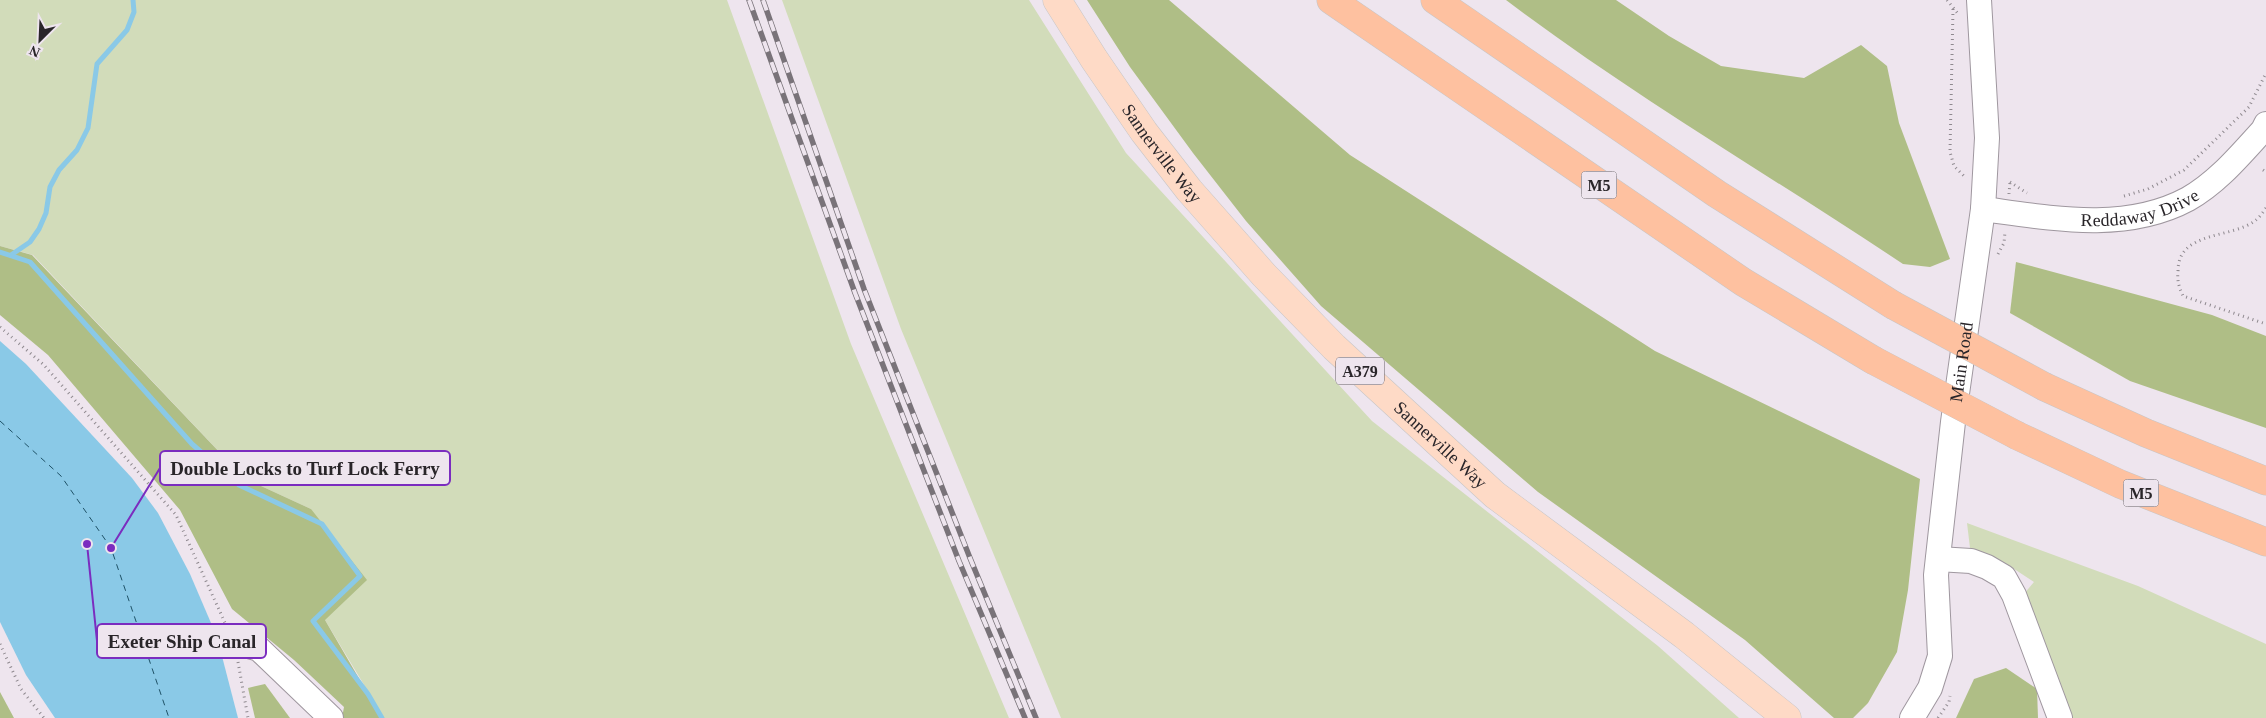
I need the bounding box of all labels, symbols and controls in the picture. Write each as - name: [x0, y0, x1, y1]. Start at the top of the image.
- north arrow: [15, 15, 65, 65]
- text: N: [27, 43, 43, 60]
- street label: Sannerville Way: [1118, 100, 1206, 207]
- road number: M5: [1582, 172, 1616, 198]
- street label: Reddaway Drive: [2080, 185, 2203, 230]
- street label: Main Road: [1946, 321, 1977, 403]
- road number: A379: [1336, 358, 1384, 384]
- street label: Sannerville Way: [1390, 397, 1491, 492]
- callout: Double Locks to Turf Lock Ferry: [160, 451, 450, 485]
- text: Double Locks to Turf Lock Ferry: [170, 458, 440, 479]
- road number: M5: [2124, 479, 2158, 506]
- callout: Exeter Ship Canal: [97, 624, 266, 658]
- text: Exeter Ship Canal: [108, 631, 256, 652]

